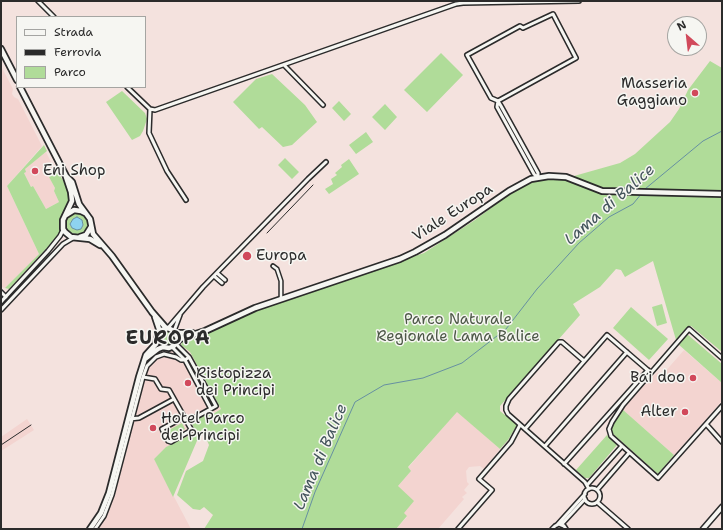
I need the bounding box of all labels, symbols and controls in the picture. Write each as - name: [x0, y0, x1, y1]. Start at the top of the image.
- legend: [16, 16, 146, 88]
- north arrow: [667, 16, 707, 56]
- text: N: [674, 17, 689, 35]
- text: Strada: [54, 24, 93, 40]
- text: Ferrovia: [54, 44, 101, 60]
- text: Parco: [54, 64, 86, 80]
- place label: Masseria Gaggiano: [617, 75, 687, 110]
- marker: Masseria Gaggiano: [690, 88, 700, 98]
- water label: Lama di Balice: [561, 161, 659, 249]
- place label: Eni Shop: [43, 162, 105, 180]
- marker: Eni Shop: [30, 166, 40, 176]
- street label: Viale Europa: [410, 180, 496, 246]
- place label: Europa: [256, 247, 307, 265]
- marker: Europa: [241, 250, 253, 262]
- park label: Parco Naturale Regionale Lama Balice: [376, 311, 540, 346]
- district label: EUROPA: [126, 328, 210, 350]
- place label: Ristopizza dei Principi: [196, 365, 275, 400]
- place label: Bai doo: [630, 369, 685, 387]
- marker: Bai doo: [688, 373, 698, 383]
- marker: Ristopizza dei Principi: [183, 378, 193, 388]
- water label: Lama di Balice: [290, 401, 352, 513]
- place label: Alter: [640, 403, 677, 421]
- marker: Alter: [680, 407, 690, 417]
- place label: Hotel Parco dei Principi: [161, 410, 245, 445]
- marker: Hotel Parco dei Principi: [148, 423, 158, 433]

